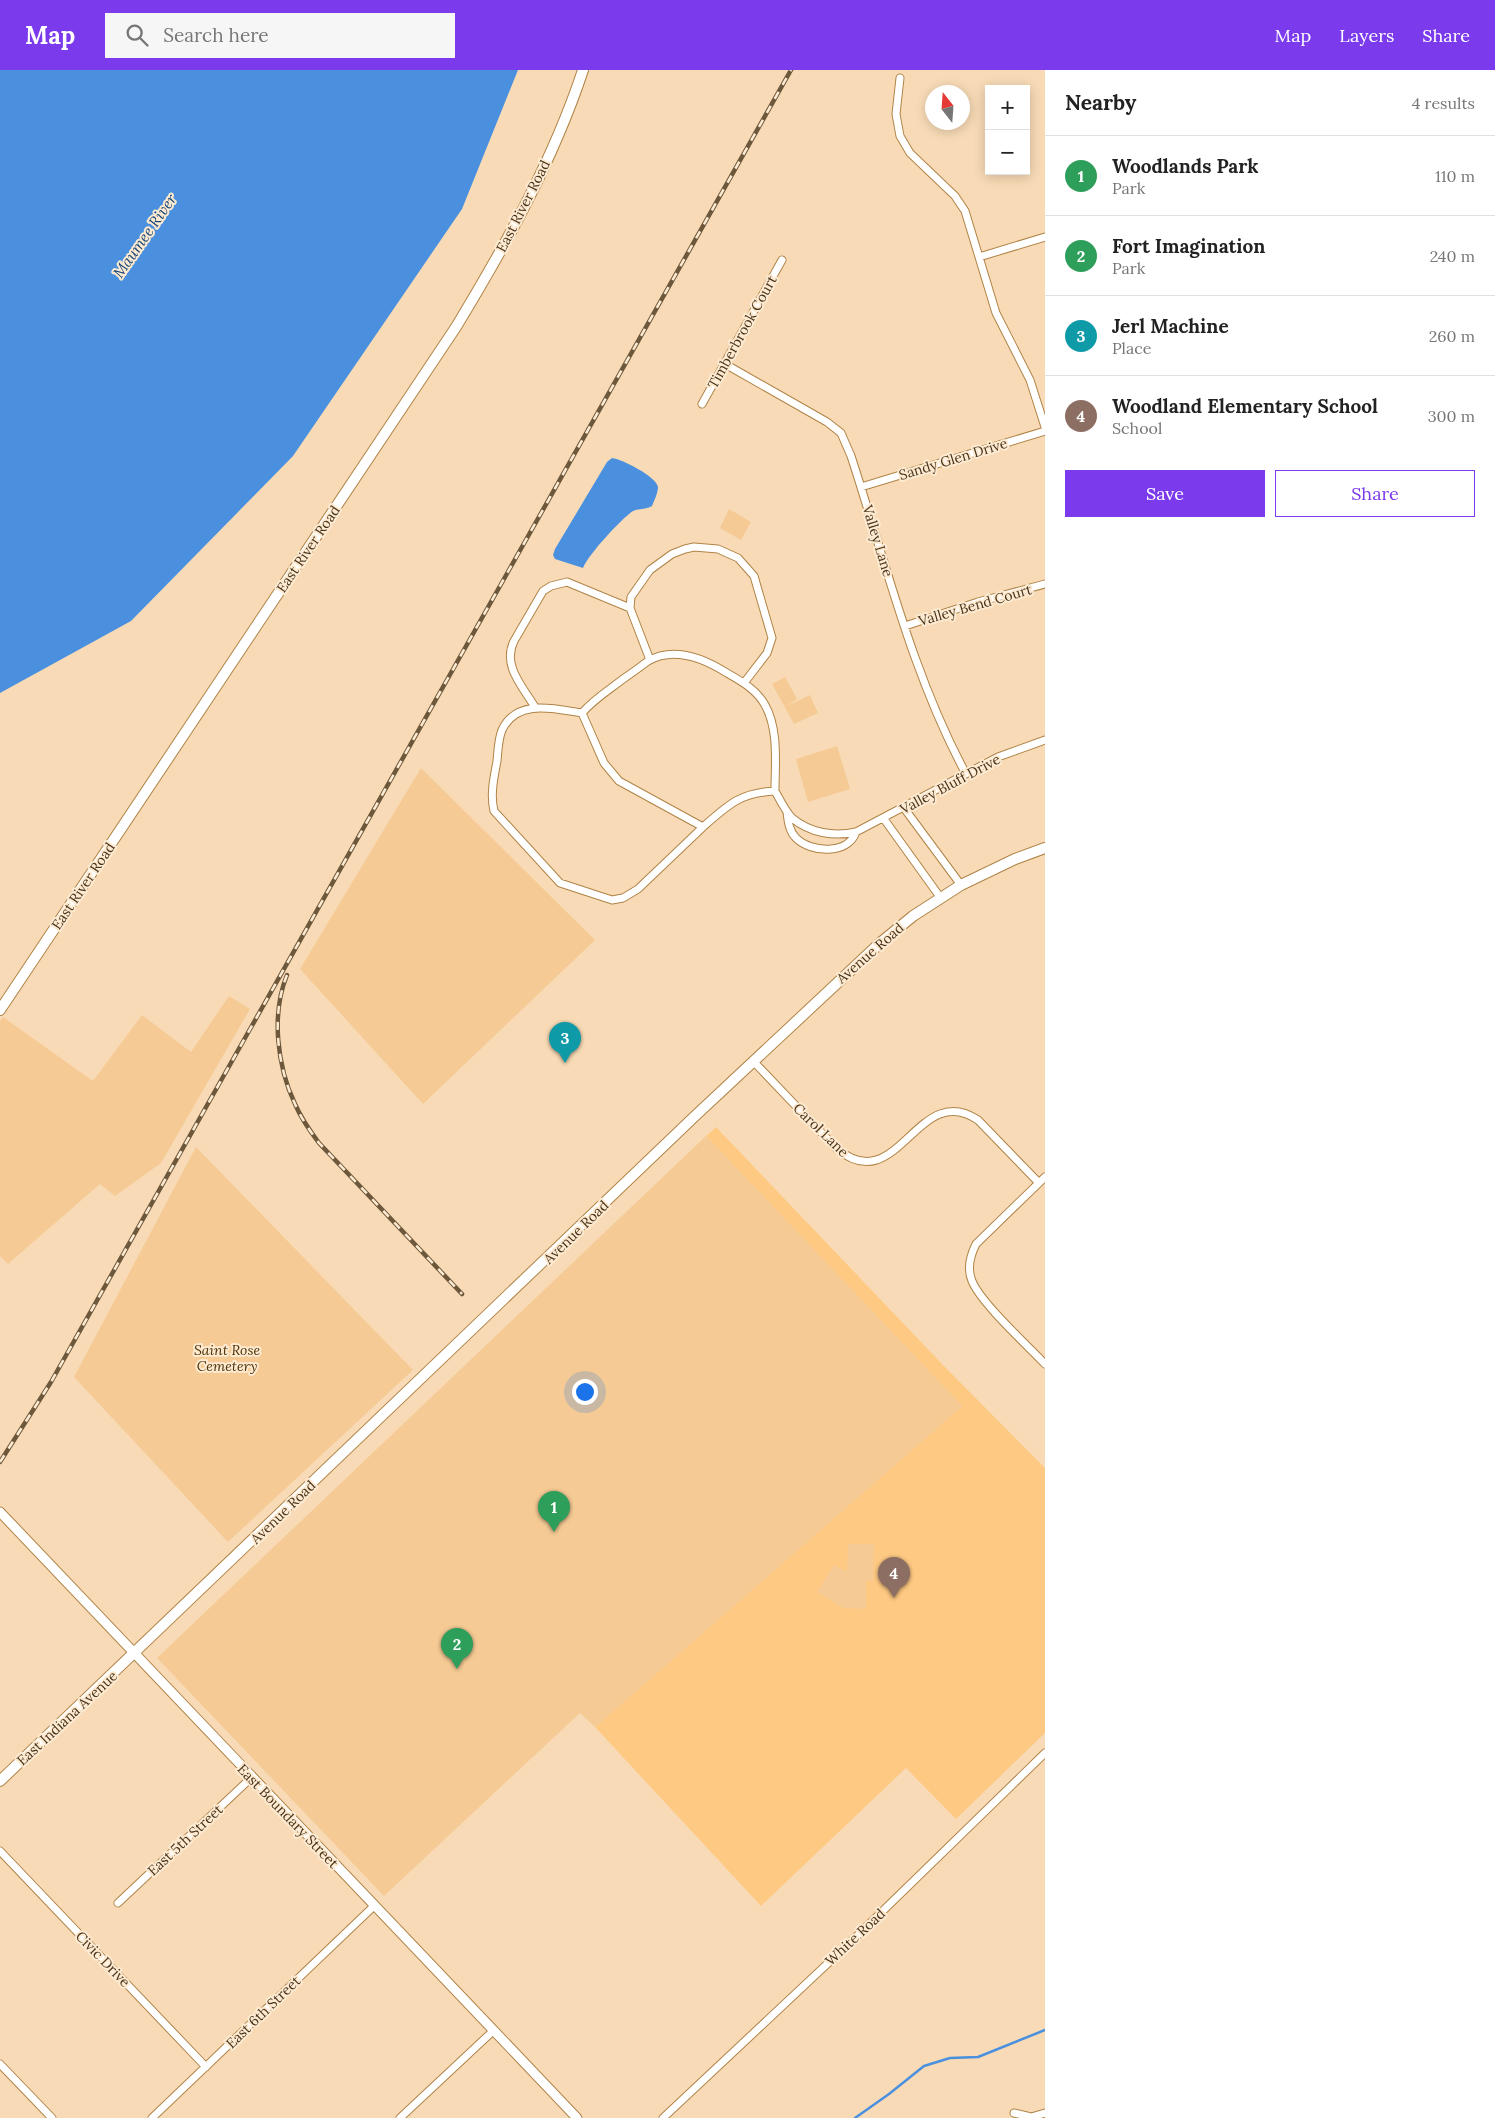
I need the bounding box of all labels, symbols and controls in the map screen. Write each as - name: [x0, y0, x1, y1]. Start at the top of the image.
- search box: [105, 13, 455, 58]
- text: Map: [25, 20, 75, 51]
- icon: search: [123, 21, 151, 49]
- text: Search here: [163, 23, 269, 47]
- text: Map: [1275, 24, 1311, 47]
- text: Layers: [1339, 24, 1394, 47]
- text: Share: [1422, 24, 1470, 47]
- north arrow: [925, 85, 970, 130]
- map controls: [985, 85, 1030, 175]
- button: +: [985, 85, 1030, 130]
- text: Nearby: [1065, 89, 1136, 116]
- text: 4 results: [1412, 93, 1475, 113]
- button: −: [985, 130, 1030, 175]
- text: Woodlands Park: [1112, 154, 1259, 178]
- street label: East River Road: [492, 157, 554, 255]
- text: 1: [1078, 166, 1084, 186]
- text: 110 m: [1435, 166, 1475, 186]
- text: Park: [1112, 178, 1145, 198]
- water label: Maumee River: [109, 190, 181, 281]
- text: Fort Imagination: [1112, 234, 1265, 258]
- text: 2: [1077, 246, 1085, 266]
- text: 240 m: [1430, 246, 1475, 266]
- text: Park: [1112, 258, 1145, 278]
- street label: Timberbrook Court: [703, 272, 781, 392]
- text: Jerl Machine: [1112, 314, 1229, 338]
- text: 3: [1077, 326, 1085, 346]
- text: 260 m: [1429, 326, 1475, 346]
- text: Place: [1112, 338, 1151, 358]
- text: Woodland Elementary School: [1112, 394, 1378, 418]
- text: 4: [1077, 406, 1085, 426]
- text: 300 m: [1428, 406, 1475, 426]
- text: School: [1112, 418, 1162, 438]
- street label: Sandy Glen Drive: [897, 434, 1010, 484]
- button: Save: [1065, 470, 1265, 517]
- button: Share: [1275, 470, 1475, 517]
- street label: East River Road: [272, 502, 344, 596]
- street label: Valley Lane: [858, 502, 898, 579]
- street label: Valley Bend Court: [915, 580, 1034, 630]
- street label: Valley Bluff Drive: [896, 750, 1004, 819]
- street label: East River Road: [47, 839, 119, 933]
- street label: Avenue Road: [832, 919, 907, 988]
- pin: 3: [549, 1022, 581, 1063]
- street label: Carol Lane: [789, 1099, 853, 1161]
- street label: Avenue Road: [539, 1196, 612, 1268]
- park label: Saint Rose Cemetery: [194, 1341, 260, 1375]
- your location: [572, 1379, 598, 1405]
- street label: Avenue Road: [246, 1476, 319, 1548]
- pin: 1: [538, 1491, 570, 1532]
- pin: 4: [878, 1557, 910, 1598]
- pin: 2: [441, 1628, 473, 1669]
- street label: East Indiana Avenue: [13, 1666, 121, 1769]
- street label: East Boundary Street: [234, 1760, 343, 1872]
- street label: East 5th Street: [144, 1800, 227, 1879]
- street label: White Road: [821, 1905, 889, 1969]
- street label: Civic Drive: [72, 1927, 134, 1991]
- street label: East 6th Street: [222, 1972, 304, 2052]

